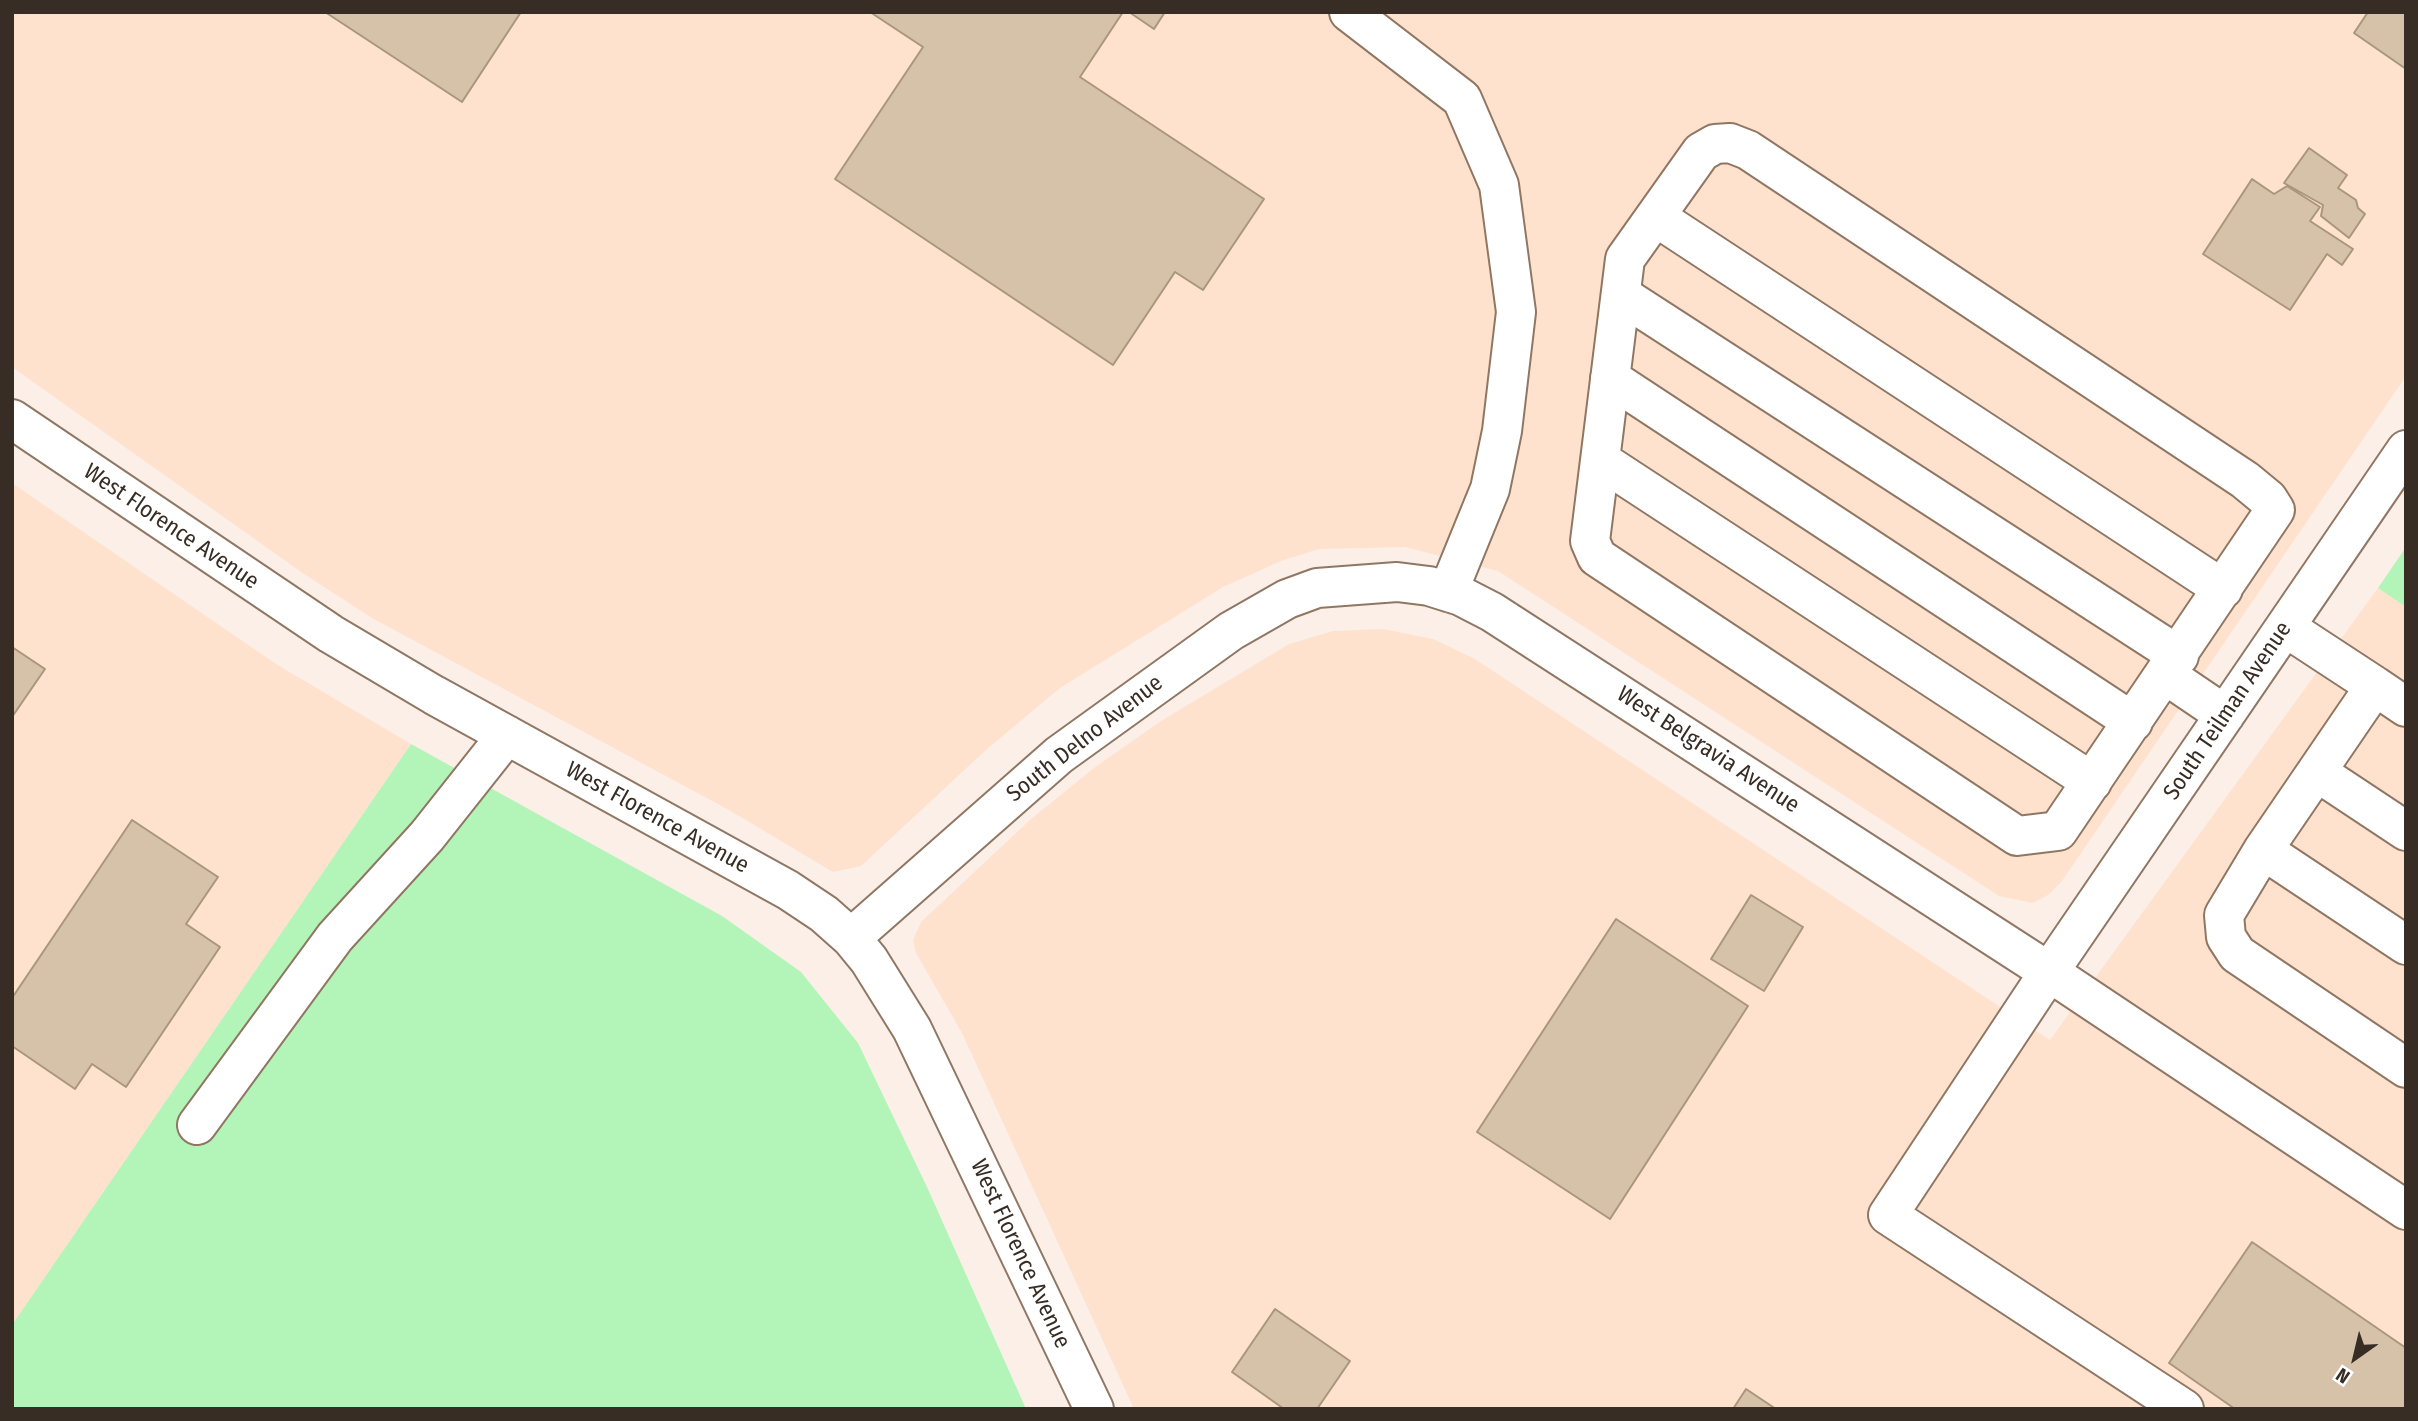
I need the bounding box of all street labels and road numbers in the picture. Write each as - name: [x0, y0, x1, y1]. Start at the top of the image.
- street label: West Florence Avenue: [78, 458, 264, 596]
- street label: South Teilman Avenue: [2158, 617, 2298, 805]
- street label: South Delno Avenue: [1002, 670, 1168, 808]
- street label: West Belgravia Avenue: [1612, 681, 1804, 819]
- street label: West Florence Avenue: [561, 756, 753, 880]
- street label: West Florence Avenue: [964, 1155, 1076, 1353]

